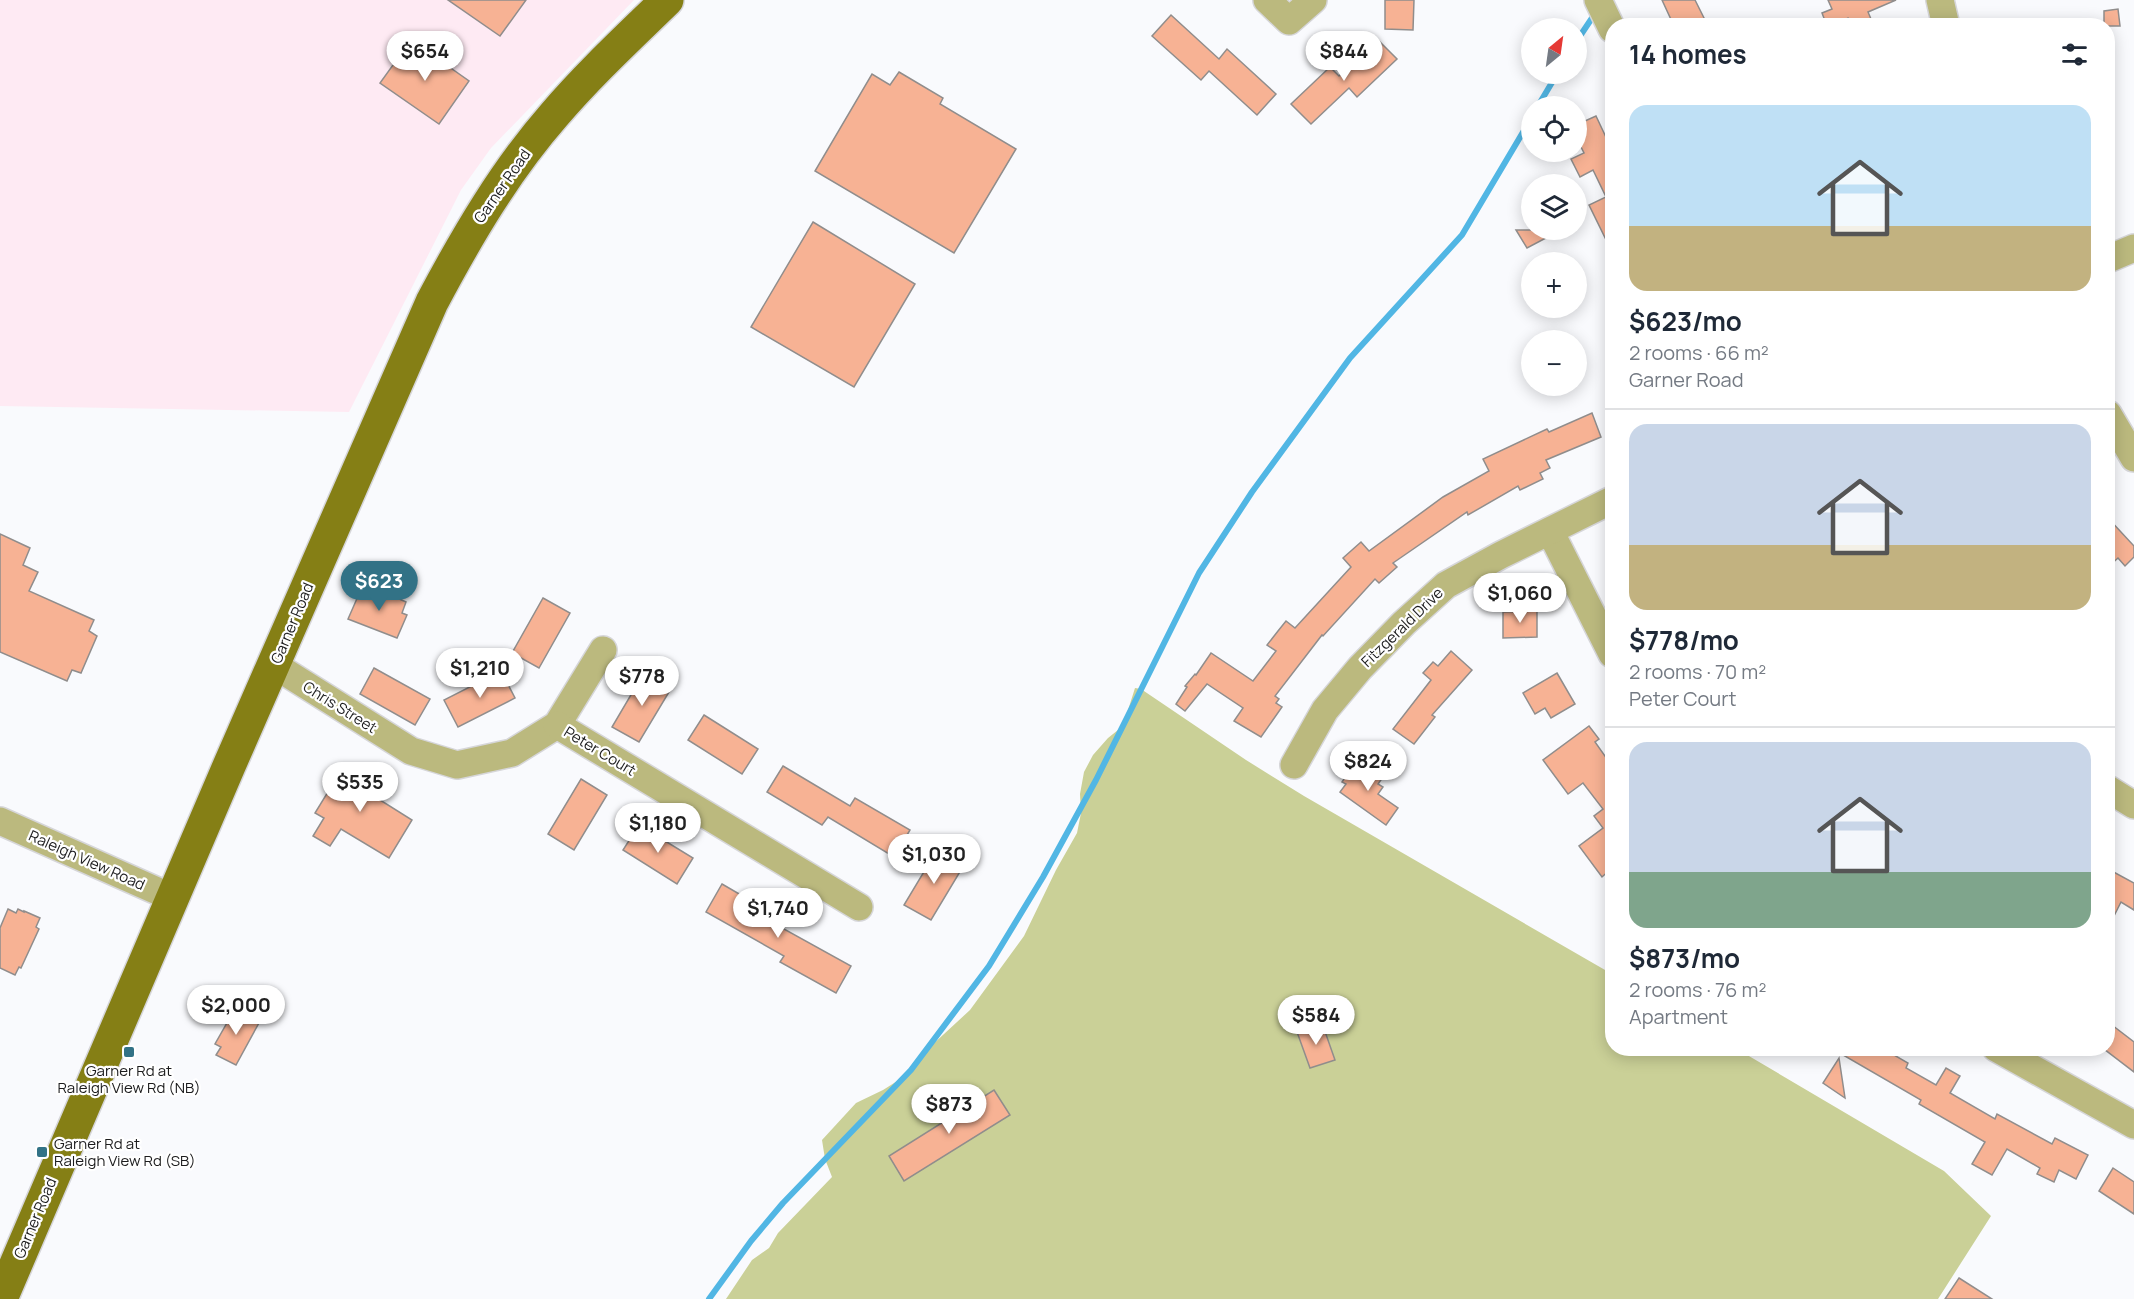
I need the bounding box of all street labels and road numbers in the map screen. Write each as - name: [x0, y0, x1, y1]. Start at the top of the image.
- street label: Garner Road: [469, 145, 535, 227]
- street label: Garner Road: [266, 579, 318, 667]
- street label: Fitzgerald Drive: [1356, 582, 1448, 672]
- street label: Chris Street: [299, 676, 381, 738]
- street label: Peter Court: [560, 721, 640, 781]
- street label: Raleigh View Road: [26, 825, 148, 895]
- street label: Garner Road: [9, 1174, 61, 1262]

